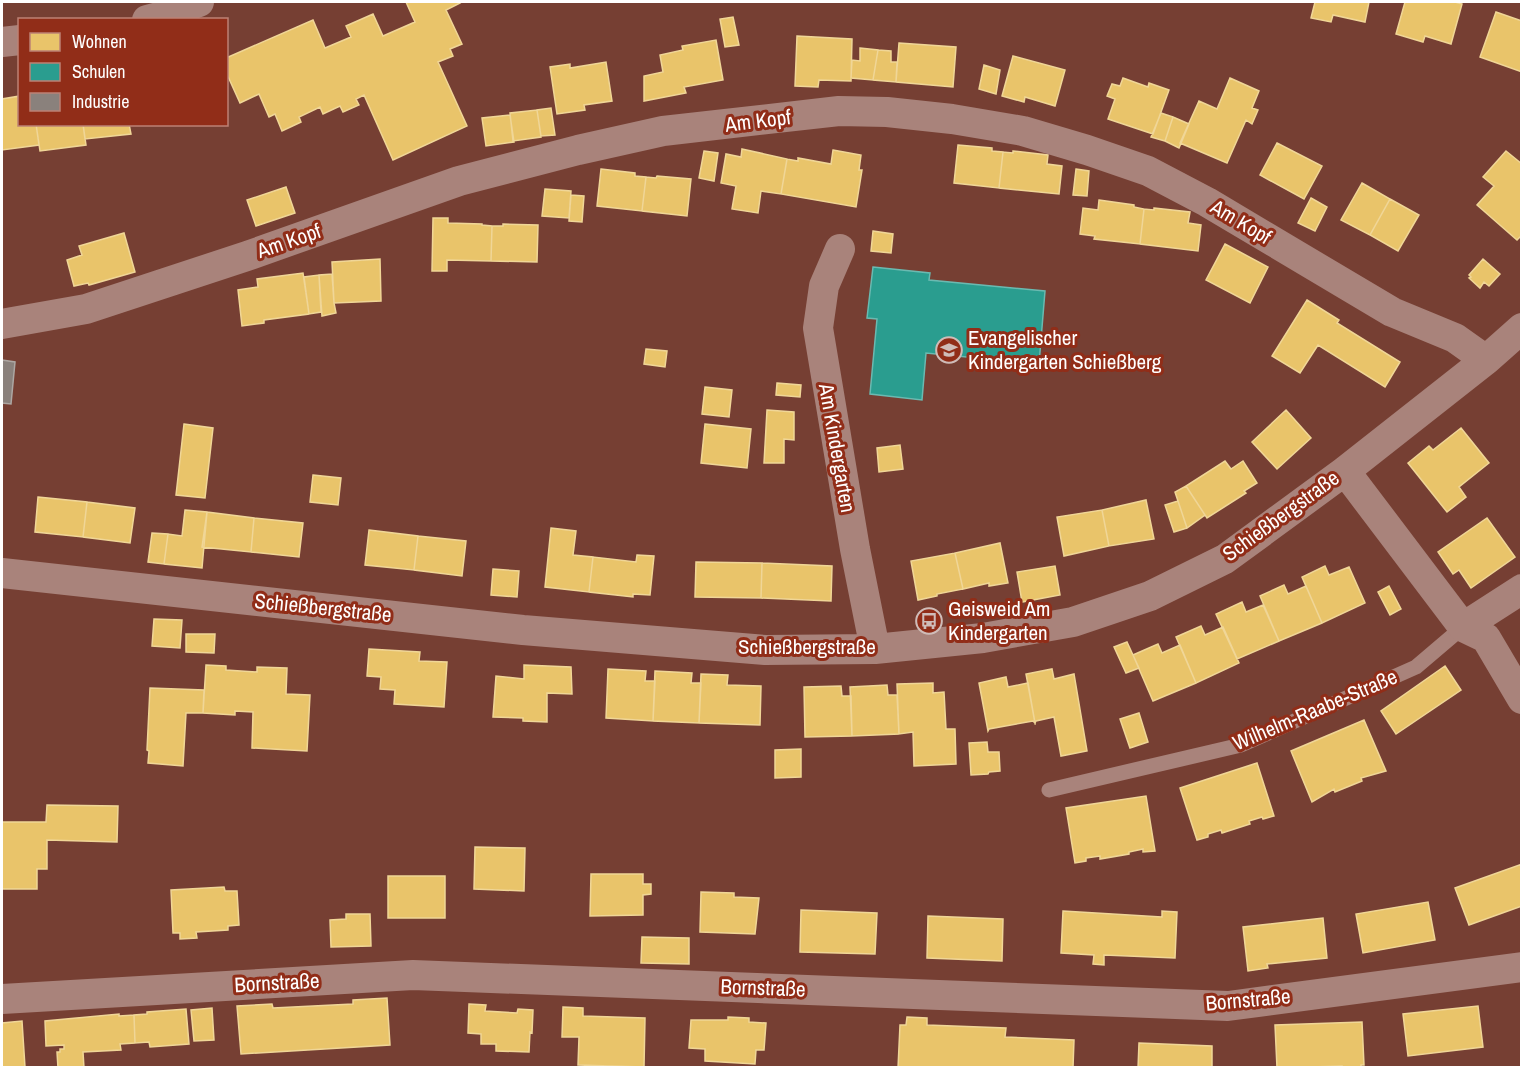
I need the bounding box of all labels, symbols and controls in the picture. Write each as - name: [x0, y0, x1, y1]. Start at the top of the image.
- legend: [18, 18, 228, 126]
- text: Wohnen: [72, 29, 127, 54]
- text: Schulen: [72, 59, 125, 84]
- text: Industrie: [72, 89, 129, 114]
- street label: Am Kopf: [722, 102, 793, 139]
- street label: Am Kopf: [1205, 192, 1277, 251]
- street label: Am Kopf: [252, 216, 325, 265]
- place label: Evangelischer Kindergarten Schießberg: [968, 323, 1162, 376]
- school or university icon: Evangelischer Kindergarten Schießberg: [934, 335, 964, 365]
- street label: Am Kindergarten: [812, 380, 863, 515]
- street label: Schießbergstraße: [1216, 463, 1345, 568]
- street label: Schießbergstraße: [253, 586, 393, 629]
- place label: Geisweid Am Kindergarten: [948, 594, 1050, 647]
- bus stop icon: Geisweid Am Kindergarten: [914, 606, 944, 636]
- street label: Schießbergstraße: [738, 632, 876, 661]
- street label: Wilhelm-Raabe-Straße: [1228, 662, 1402, 757]
- street label: Bornstraße: [234, 966, 320, 999]
- street label: Bornstraße: [720, 972, 806, 1003]
- street label: Bornstraße: [1204, 981, 1292, 1018]

